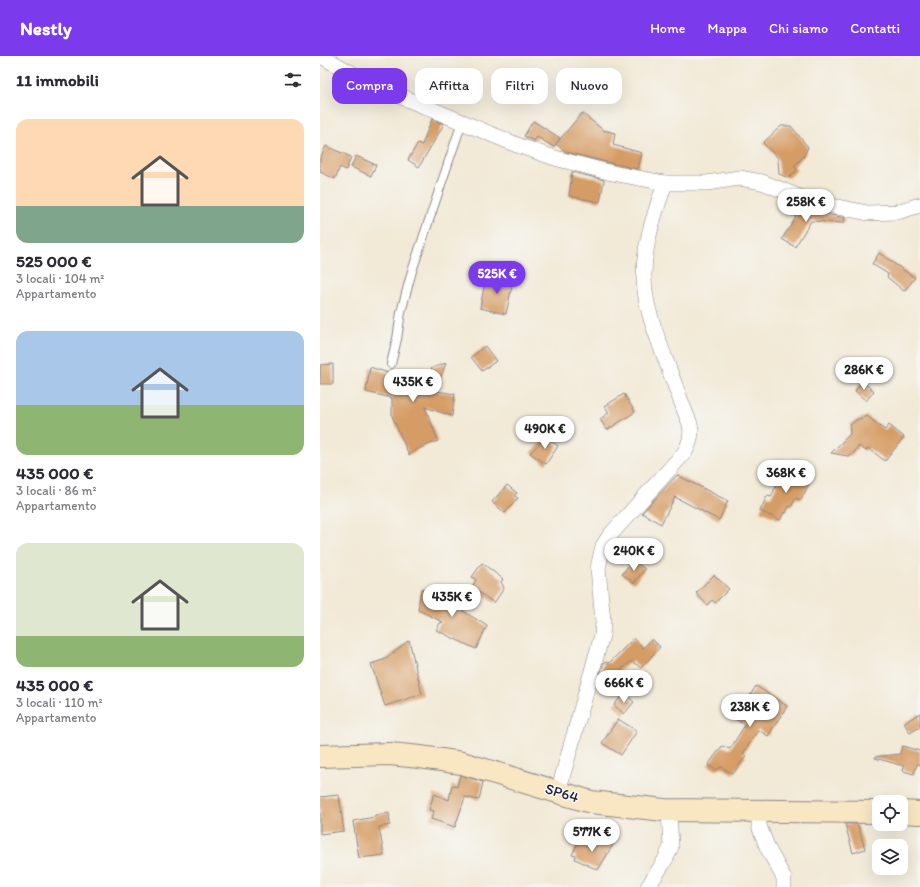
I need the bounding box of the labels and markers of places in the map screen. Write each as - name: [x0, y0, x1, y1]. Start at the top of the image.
- pin: 258K €: [773, 189, 839, 223]
- pin: 525K €: [464, 261, 530, 295]
- pin: 286K €: [831, 357, 897, 391]
- pin: 435K €: [380, 369, 446, 403]
- pin: 490K €: [512, 416, 578, 450]
- pin: 368K €: [753, 460, 819, 494]
- pin: 240K €: [601, 538, 667, 572]
- pin: 435K €: [419, 584, 485, 618]
- pin: 666K €: [591, 670, 657, 704]
- pin: 238K €: [717, 694, 783, 728]
- pin: 577K €: [559, 819, 625, 853]

